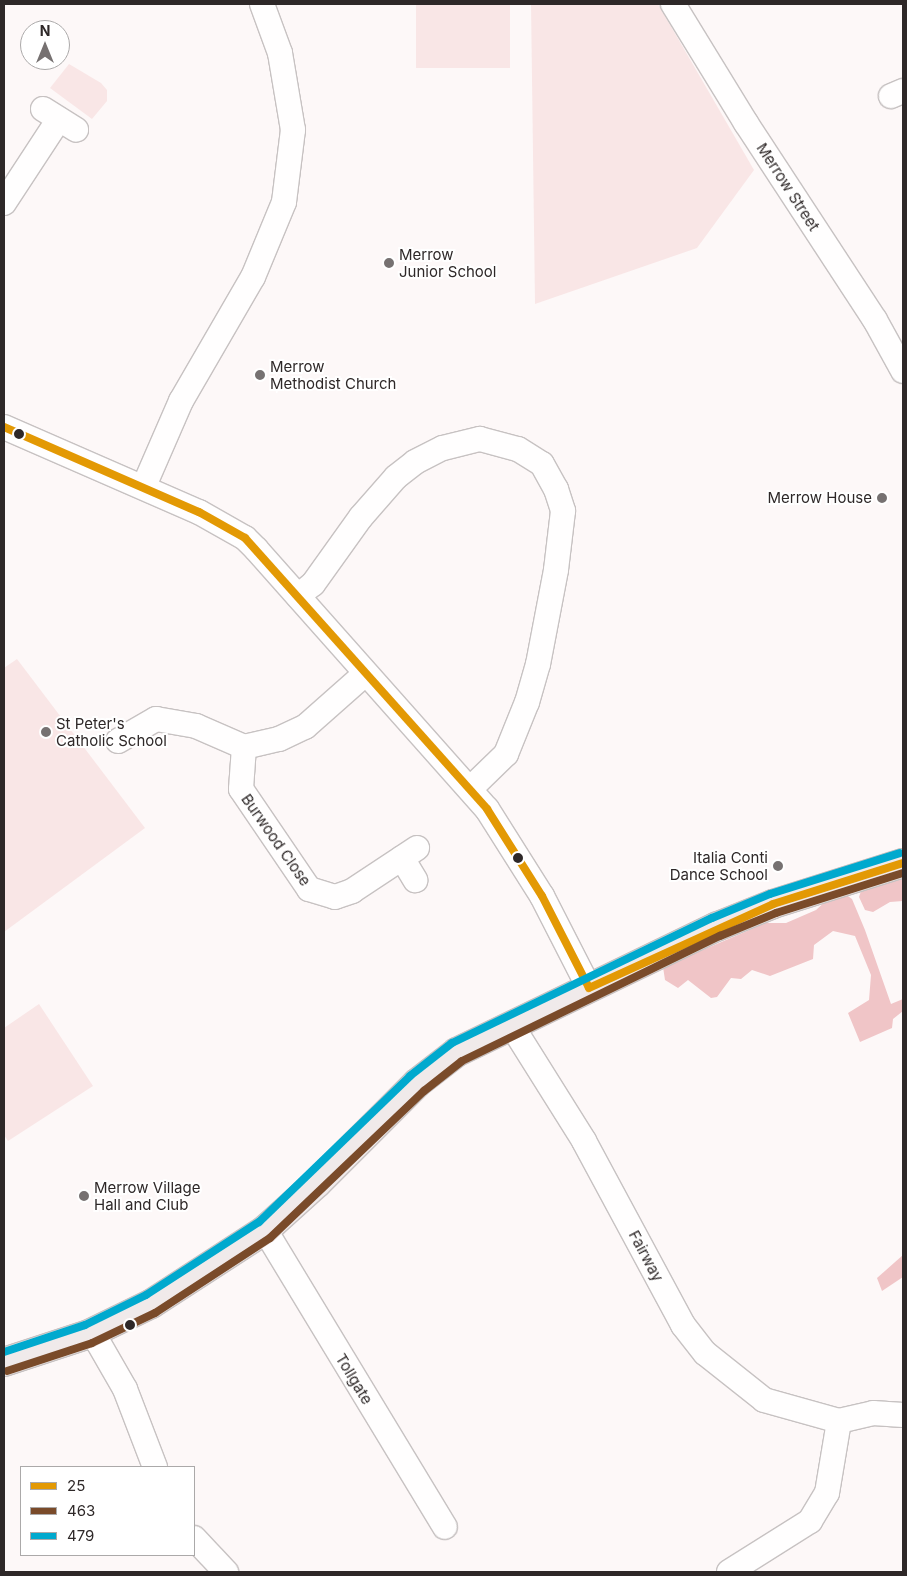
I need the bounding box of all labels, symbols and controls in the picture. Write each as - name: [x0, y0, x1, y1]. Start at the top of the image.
- north arrow: [20, 20, 70, 70]
- text: N: [40, 22, 50, 39]
- street label: Merrow Street: [753, 140, 823, 234]
- place label: Merrow Junior School: [399, 245, 496, 280]
- marker: Merrow Junior School: [383, 257, 395, 269]
- place label: Merrow Methodist Church: [270, 357, 396, 392]
- marker: Merrow Methodist Church: [254, 369, 266, 381]
- unlabelled marker: [14, 429, 24, 439]
- place label: Merrow House: [768, 489, 872, 507]
- marker: Merrow House: [876, 492, 888, 504]
- place label: St Peter's Catholic School: [56, 714, 167, 749]
- marker: St Peter's Catholic School: [40, 726, 52, 738]
- street label: Burwood Close: [238, 791, 314, 889]
- place label: Italia Conti Dance School: [670, 848, 768, 883]
- unlabelled marker: [513, 853, 523, 863]
- marker: Italia Conti Dance School: [772, 860, 784, 872]
- place label: Merrow Village Hall and Club: [94, 1178, 200, 1213]
- marker: Merrow Village Hall and Club: [78, 1190, 90, 1202]
- street label: Fairway: [625, 1227, 667, 1285]
- unlabelled marker: [125, 1320, 135, 1330]
- street label: Tollgate: [332, 1350, 376, 1408]
- legend: [20, 1466, 195, 1556]
- text: 25: [67, 1476, 85, 1495]
- text: 463: [67, 1501, 95, 1520]
- text: 479: [67, 1526, 94, 1545]

